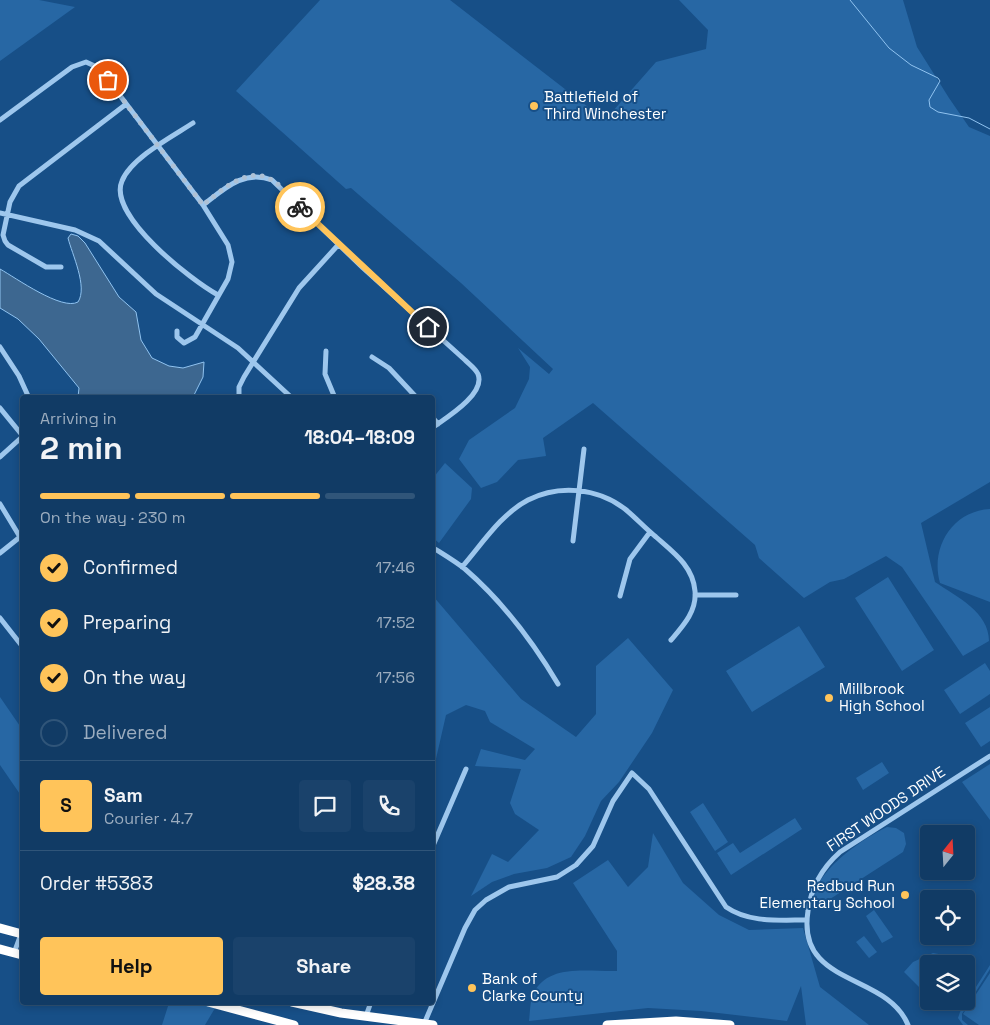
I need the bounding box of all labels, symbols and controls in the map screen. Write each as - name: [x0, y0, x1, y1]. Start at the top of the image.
- pin: [87, 59, 129, 101]
- icon: bag: [94, 66, 122, 94]
- place label: Battlefield of Third Winchester: [544, 87, 667, 123]
- marker: Battlefield of Third Winchester: [528, 100, 540, 112]
- courier: [275, 182, 325, 232]
- icon: bike: [286, 193, 314, 221]
- pin: [407, 306, 449, 348]
- icon: home: [414, 313, 442, 341]
- text: Arriving in: [40, 408, 117, 429]
- text: 18:04–18:09: [304, 425, 415, 450]
- text: 2 min: [40, 428, 123, 468]
- text: On the way · 230 m: [40, 507, 185, 528]
- icon: check: [40, 554, 68, 582]
- text: Confirmed: [83, 555, 178, 580]
- text: 17:46: [375, 557, 415, 578]
- icon: check: [40, 609, 68, 637]
- text: Preparing: [83, 610, 171, 635]
- text: 17:52: [376, 612, 415, 633]
- icon: check: [40, 664, 68, 692]
- text: On the way: [83, 665, 186, 690]
- text: 17:56: [376, 667, 415, 688]
- place label: Millbrook High School: [839, 679, 925, 715]
- marker: Millbrook High School: [823, 692, 835, 704]
- text: Delivered: [83, 720, 168, 745]
- street label: FIRST WOODS DRIVE: [823, 762, 949, 855]
- button: chat: [299, 780, 351, 832]
- button: phone: [363, 780, 415, 832]
- text: Sam: [104, 783, 143, 808]
- text: S: [60, 793, 72, 818]
- text: Courier · 4.7: [104, 808, 193, 829]
- north arrow: [920, 825, 975, 880]
- map controls: [920, 825, 975, 1010]
- text: Order #5383: [40, 871, 153, 896]
- text: $28.38: [352, 871, 415, 896]
- place label: Redbud Run Elementary School: [759, 876, 895, 912]
- marker: Redbud Run Elementary School: [899, 889, 911, 901]
- button: locate: [920, 890, 975, 945]
- button: Help: [40, 937, 223, 995]
- button: Share: [233, 937, 415, 995]
- button: layers: [920, 955, 975, 1010]
- place label: Bank of Clarke County: [482, 969, 583, 1005]
- marker: Bank of Clarke County: [466, 982, 478, 994]

